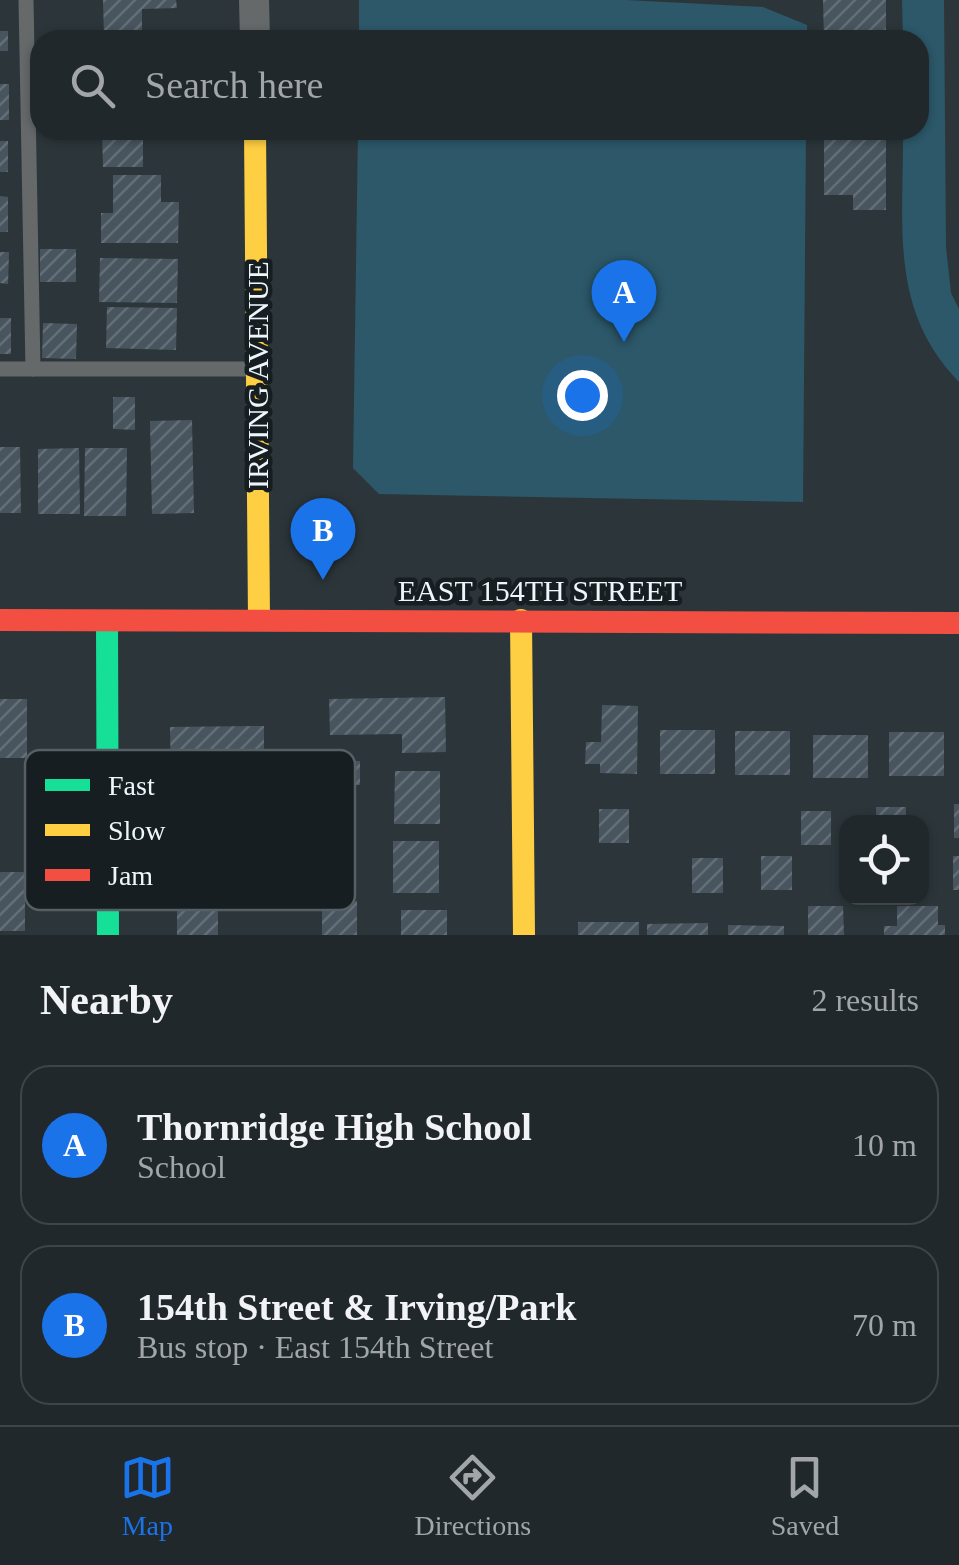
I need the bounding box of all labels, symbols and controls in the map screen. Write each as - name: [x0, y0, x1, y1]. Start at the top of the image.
- search box: [30, 30, 929, 140]
- icon: search: [65, 58, 120, 113]
- text: Search here: [145, 64, 323, 106]
- pin: A: [592, 260, 656, 342]
- street label: IRVING AVENUE: [241, 261, 274, 489]
- your location: [557, 370, 608, 421]
- pin: B: [290, 498, 356, 580]
- street label: EAST 154TH STREET: [398, 574, 682, 607]
- legend: [25, 750, 355, 910]
- text: Fast: [108, 770, 155, 801]
- text: Slow: [108, 815, 166, 846]
- map controls: [839, 815, 929, 905]
- button: locate: [839, 815, 929, 905]
- text: Jam: [108, 860, 153, 891]
- text: Nearby: [40, 977, 173, 1023]
- text: 2 results: [811, 982, 919, 1018]
- text: Thornridge High School: [137, 1106, 532, 1148]
- text: A: [63, 1127, 86, 1163]
- text: 10 m: [852, 1127, 917, 1163]
- text: School: [137, 1149, 226, 1185]
- text: 154th Street & Irving/Park: [137, 1286, 576, 1328]
- text: B: [64, 1307, 85, 1343]
- text: 70 m: [852, 1307, 917, 1343]
- text: Bus stop · East 154th Street: [137, 1329, 493, 1365]
- tab: Map: [120, 1450, 175, 1542]
- tab: Directions: [414, 1450, 531, 1542]
- tab: Saved: [771, 1450, 839, 1542]

